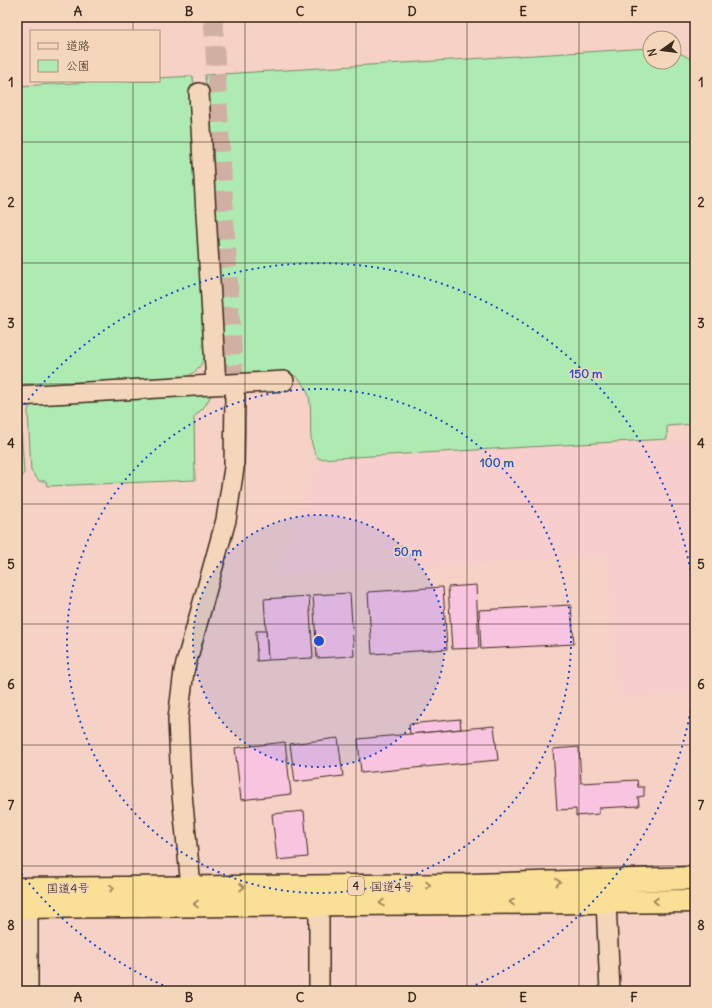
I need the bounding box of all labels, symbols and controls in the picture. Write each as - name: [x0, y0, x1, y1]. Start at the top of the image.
- text: A: [74, 3, 83, 20]
- text: B: [185, 3, 194, 20]
- text: C: [296, 3, 305, 20]
- text: D: [407, 3, 417, 20]
- text: E: [519, 3, 527, 20]
- text: F: [630, 3, 638, 20]
- legend: [30, 30, 160, 82]
- north arrow: [642, 30, 682, 70]
- text: 道路: [66, 38, 90, 53]
- text: N: [645, 47, 660, 58]
- text: 公園: [66, 58, 90, 73]
- text: 1: [8, 74, 14, 91]
- text: 1: [698, 74, 704, 91]
- text: 2: [7, 194, 15, 211]
- text: 2: [697, 194, 705, 211]
- text: 3: [7, 315, 15, 332]
- text: 3: [697, 315, 705, 332]
- text: 150 m: [570, 366, 603, 381]
- text: 4: [7, 435, 15, 452]
- text: 4: [697, 435, 705, 452]
- text: 100 m: [480, 455, 514, 470]
- text: 50 m: [394, 544, 423, 559]
- text: 5: [7, 556, 15, 573]
- text: 5: [697, 556, 705, 573]
- centre of rings: [312, 634, 326, 648]
- text: 6: [7, 676, 15, 693]
- text: 6: [697, 676, 705, 693]
- text: 7: [8, 797, 15, 814]
- text: 7: [698, 797, 705, 814]
- road number: 4: [348, 877, 364, 895]
- one-way arrow: [555, 878, 561, 886]
- street label: 国道4号: [371, 879, 413, 894]
- street label: 国道4号: [46, 880, 90, 896]
- one-way arrow: [425, 881, 431, 889]
- one-way arrow: [239, 883, 245, 891]
- one-way arrow: [109, 884, 115, 892]
- one-way arrow: [653, 897, 659, 905]
- one-way arrow: [509, 898, 515, 906]
- one-way arrow: [379, 899, 385, 907]
- one-way arrow: [193, 900, 199, 908]
- text: 8: [7, 917, 15, 934]
- text: 8: [697, 917, 705, 934]
- text: A: [74, 989, 83, 1006]
- text: B: [185, 989, 194, 1006]
- text: C: [296, 989, 305, 1006]
- text: D: [407, 989, 417, 1006]
- text: E: [519, 989, 527, 1006]
- text: F: [630, 989, 638, 1006]

